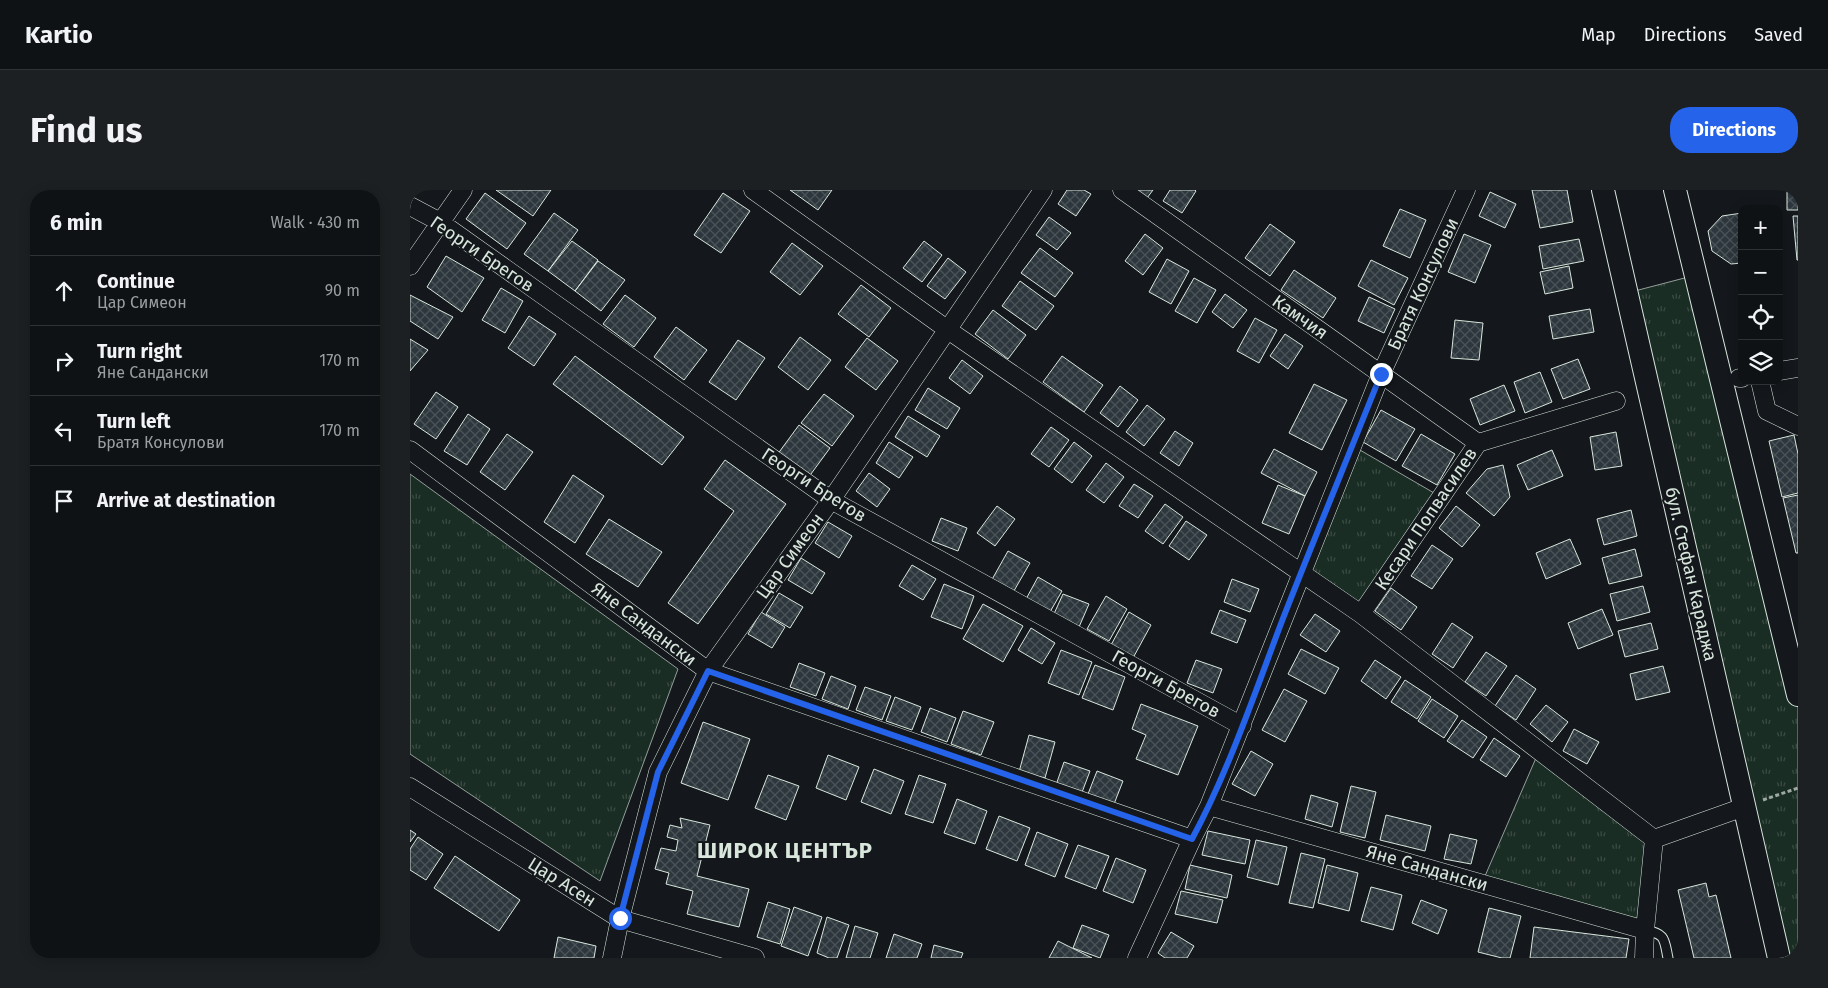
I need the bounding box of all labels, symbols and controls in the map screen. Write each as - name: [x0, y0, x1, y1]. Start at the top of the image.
- text: Kartio: [25, 21, 93, 49]
- text: Map: [1581, 24, 1616, 46]
- text: Directions: [1644, 24, 1726, 46]
- text: Saved: [1754, 24, 1803, 46]
- button: Directions: [1670, 107, 1798, 153]
- text: Find us: [30, 109, 142, 151]
- map controls: [1738, 205, 1783, 385]
- button: +: [1738, 205, 1783, 250]
- text: 6 min: [50, 210, 103, 236]
- street label: Георги Брегов: [426, 211, 538, 297]
- text: Walk · 430 m: [270, 213, 360, 232]
- street label: Братя Консулови: [1383, 214, 1463, 354]
- button: −: [1738, 250, 1783, 295]
- text: Continue: [97, 270, 175, 293]
- icon: ahead: [50, 277, 78, 305]
- text: 90 m: [325, 281, 360, 300]
- street label: Камчия: [1268, 290, 1332, 344]
- text: Цар Симеон: [97, 293, 187, 312]
- button: locate: [1738, 295, 1783, 340]
- text: Turn right: [97, 340, 182, 363]
- button: layers: [1738, 340, 1783, 385]
- icon: right: [50, 347, 78, 375]
- text: 170 m: [319, 351, 360, 370]
- text: Яне Сандански: [97, 363, 209, 382]
- route end: [1370, 363, 1393, 386]
- text: Turn left: [97, 410, 171, 433]
- icon: left: [50, 417, 78, 445]
- text: 170 m: [319, 421, 360, 440]
- text: Братя Консулови: [97, 433, 225, 452]
- street label: Георги Брегов: [757, 443, 871, 527]
- street label: Кесари Попвасилев: [1370, 443, 1482, 595]
- street label: бул. Стефан Караджа: [1660, 485, 1722, 663]
- icon: arrive: [50, 487, 78, 515]
- text: Arrive at destination: [97, 489, 276, 512]
- street label: Цар Симеон: [751, 509, 829, 603]
- street label: Яне Сандански: [587, 577, 701, 671]
- street label: Георги Брегов: [1108, 645, 1224, 723]
- district label: ШИРОК ЦЕНТЪР: [697, 837, 873, 864]
- street label: Яне Сандански: [1364, 840, 1490, 896]
- street label: Цар Асен: [524, 852, 600, 912]
- route start: [609, 907, 632, 930]

